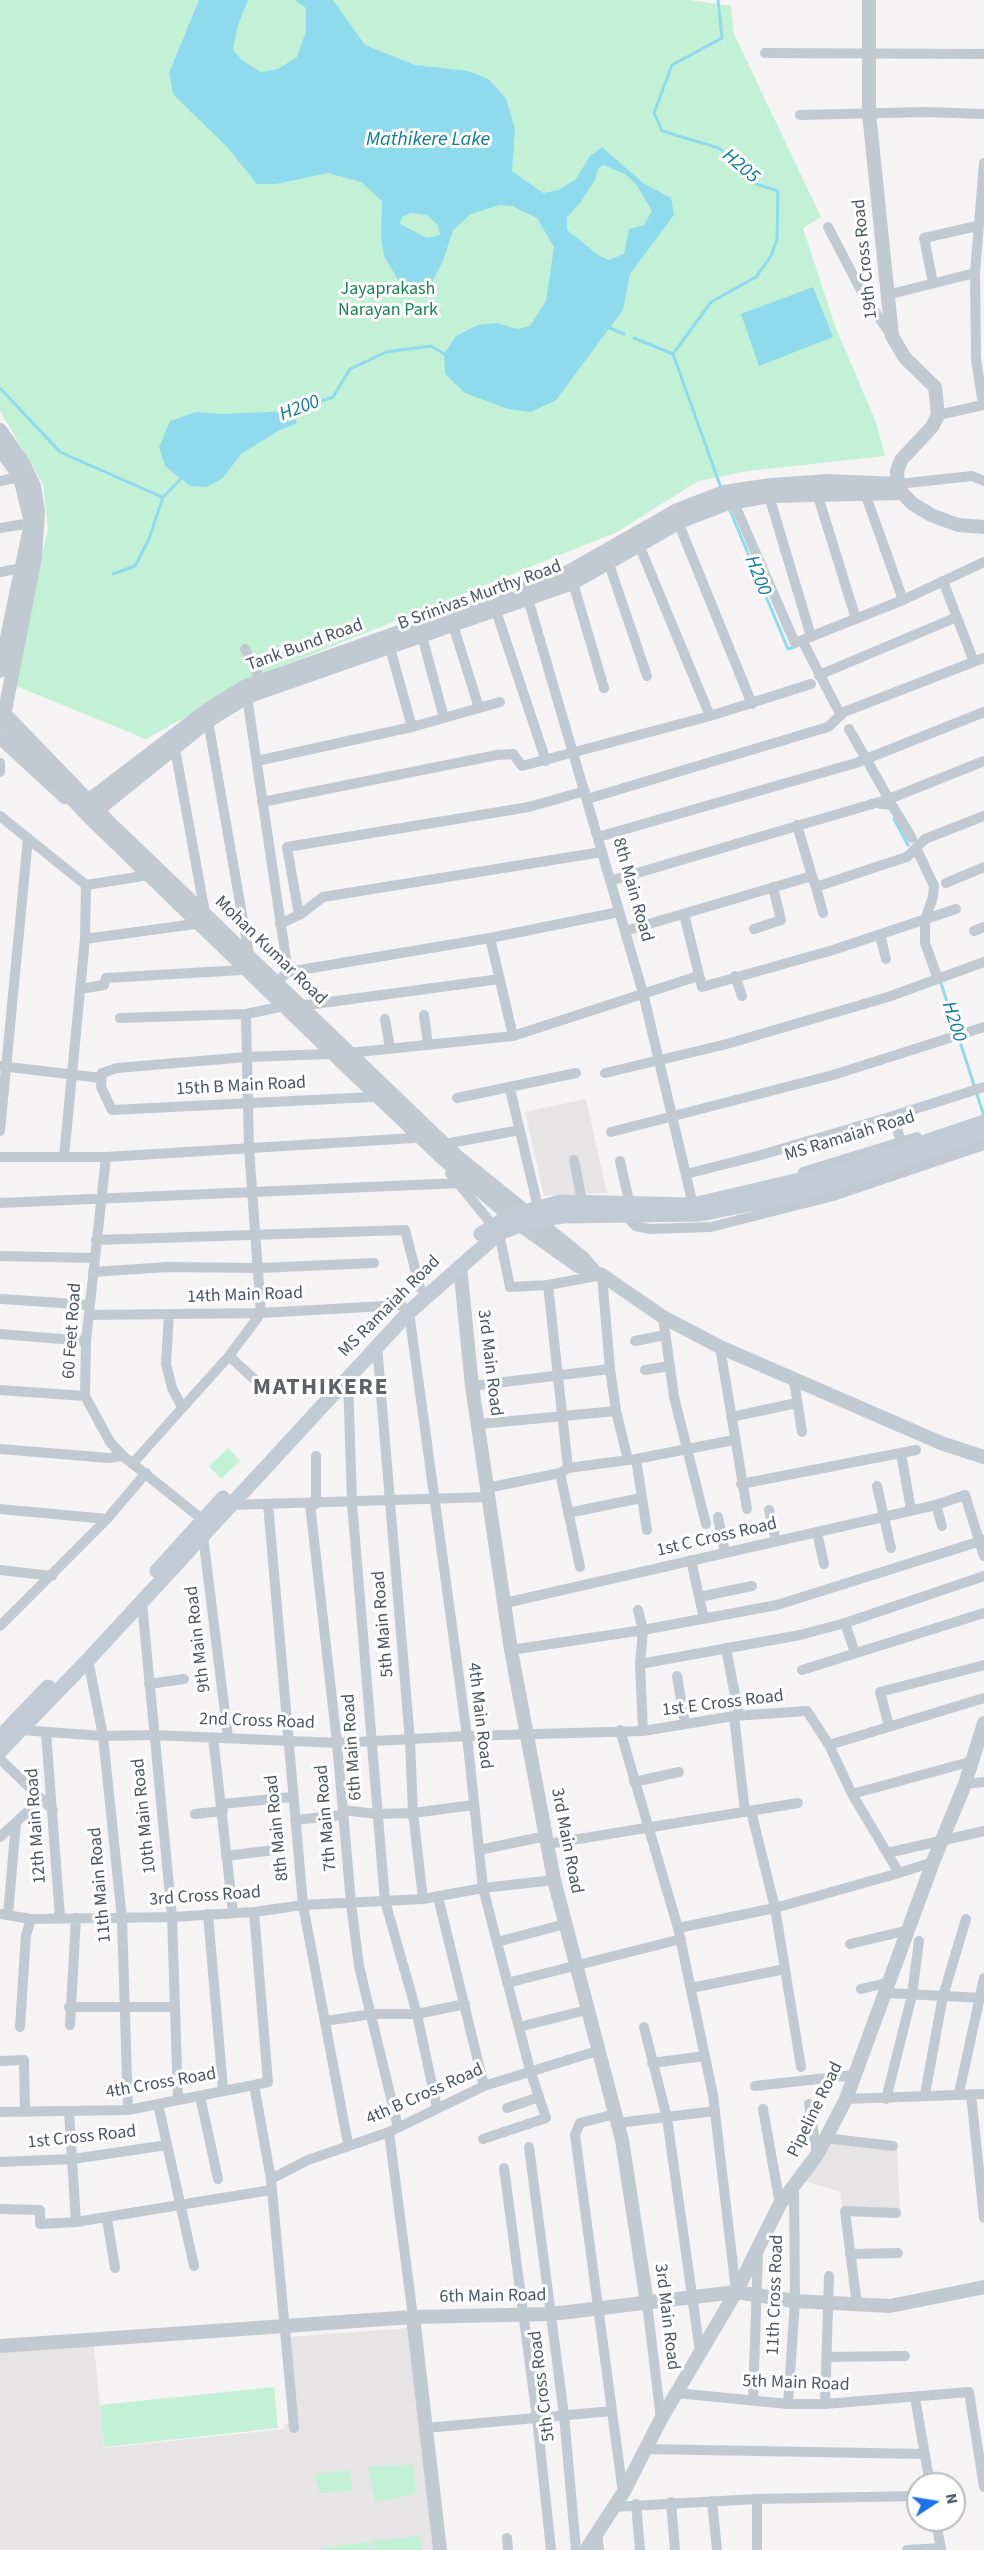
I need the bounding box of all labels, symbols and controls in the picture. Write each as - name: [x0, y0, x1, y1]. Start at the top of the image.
- water label: Mathikere Lake: [366, 129, 490, 153]
- water label: H205: [716, 145, 764, 189]
- street label: 19th Cross Road: [849, 198, 883, 320]
- park label: Jayaprakash Narayan Park: [338, 279, 438, 322]
- water label: H200: [276, 390, 324, 428]
- water label: H200: [738, 552, 776, 600]
- street label: B Srinivas Murthy Road: [395, 556, 565, 636]
- street label: Tank Bund Road: [244, 615, 366, 677]
- street label: 8th Main Road: [607, 836, 657, 944]
- street label: Mohan Kumar Road: [209, 892, 331, 1010]
- water label: H200: [935, 999, 971, 1045]
- street label: 15th B Main Road: [175, 1073, 307, 1101]
- street label: MS Ramaiah Road: [782, 1107, 918, 1167]
- street label: MS Ramaiah Road: [335, 1252, 445, 1362]
- street label: 60 Feet Road: [59, 1282, 87, 1380]
- street label: 14th Main Road: [187, 1283, 303, 1309]
- street label: 3rd Main Road: [472, 1308, 506, 1418]
- district label: MATHIKERE: [253, 1375, 389, 1403]
- street label: 1st C Cross Road: [655, 1514, 779, 1562]
- street label: 5th Main Road: [369, 1570, 399, 1678]
- street label: 9th Main Road: [182, 1585, 216, 1693]
- street label: 4th Main Road: [462, 1662, 496, 1770]
- street label: 1st E Cross Road: [661, 1686, 785, 1722]
- street label: 6th Main Road: [338, 1693, 368, 1801]
- street label: 2nd Cross Road: [199, 1709, 315, 1735]
- street label: 10th Main Road: [128, 1757, 162, 1875]
- street label: 7th Main Road: [312, 1764, 342, 1872]
- street label: 12th Main Road: [22, 1767, 52, 1885]
- street label: 8th Main Road: [262, 1774, 294, 1882]
- street label: 3rd Main Road: [545, 1786, 587, 1896]
- street label: 11th Main Road: [85, 1826, 117, 1944]
- street label: 3rd Cross Road: [148, 1882, 262, 1912]
- street label: Pipeline Road: [784, 2059, 848, 2161]
- street label: 4th B Cross Road: [363, 2060, 487, 2130]
- street label: 4th Cross Road: [104, 2064, 218, 2104]
- street label: 1st Cross Road: [27, 2122, 137, 2154]
- street label: 11th Cross Road: [763, 2234, 789, 2356]
- street label: 3rd Main Road: [649, 2262, 683, 2372]
- street label: 6th Main Road: [439, 2285, 547, 2309]
- street label: 5th Cross Road: [525, 2329, 561, 2443]
- street label: 5th Main Road: [742, 2371, 850, 2397]
- north arrow: [906, 2472, 966, 2532]
- text: N: [940, 2491, 964, 2506]

